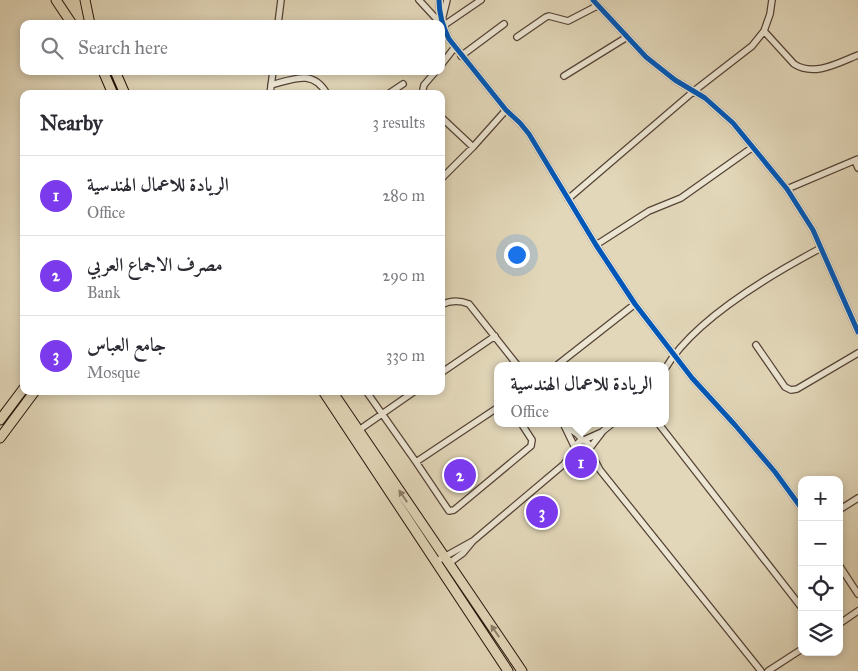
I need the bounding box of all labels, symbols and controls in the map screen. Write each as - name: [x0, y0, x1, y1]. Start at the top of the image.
- search box: [20, 20, 445, 75]
- icon: search: [38, 34, 66, 62]
- text: Search here: [78, 36, 168, 59]
- text: Nearby: [40, 110, 103, 136]
- text: 3 results: [372, 113, 425, 132]
- text: الريادة للاعمال الهندسية: [87, 173, 229, 196]
- text: 1: [53, 186, 59, 205]
- text: 280 m: [382, 186, 425, 205]
- text: Office: [87, 203, 125, 222]
- your location: [504, 242, 530, 268]
- text: مصرف الاجماع العربي: [87, 253, 223, 276]
- text: 2: [52, 266, 60, 285]
- text: 290 m: [382, 266, 425, 285]
- text: Bank: [87, 283, 120, 302]
- text: جامع العباس: [87, 333, 166, 356]
- text: 3: [53, 346, 59, 365]
- text: 330 m: [386, 346, 425, 365]
- popup: [494, 362, 669, 427]
- text: Mosque: [87, 363, 140, 382]
- text: الريادة للاعمال الهندسية: [511, 372, 652, 395]
- text: Office: [511, 402, 549, 421]
- pin: 1: [565, 443, 597, 481]
- pin: 2: [444, 456, 476, 494]
- map controls: [798, 476, 843, 656]
- button: +: [798, 476, 843, 521]
- one-way arrow: [399, 489, 408, 503]
- pin: 3: [526, 493, 558, 531]
- button: −: [798, 521, 843, 566]
- button: locate: [798, 566, 843, 611]
- button: layers: [798, 611, 843, 656]
- one-way arrow: [490, 624, 500, 637]

